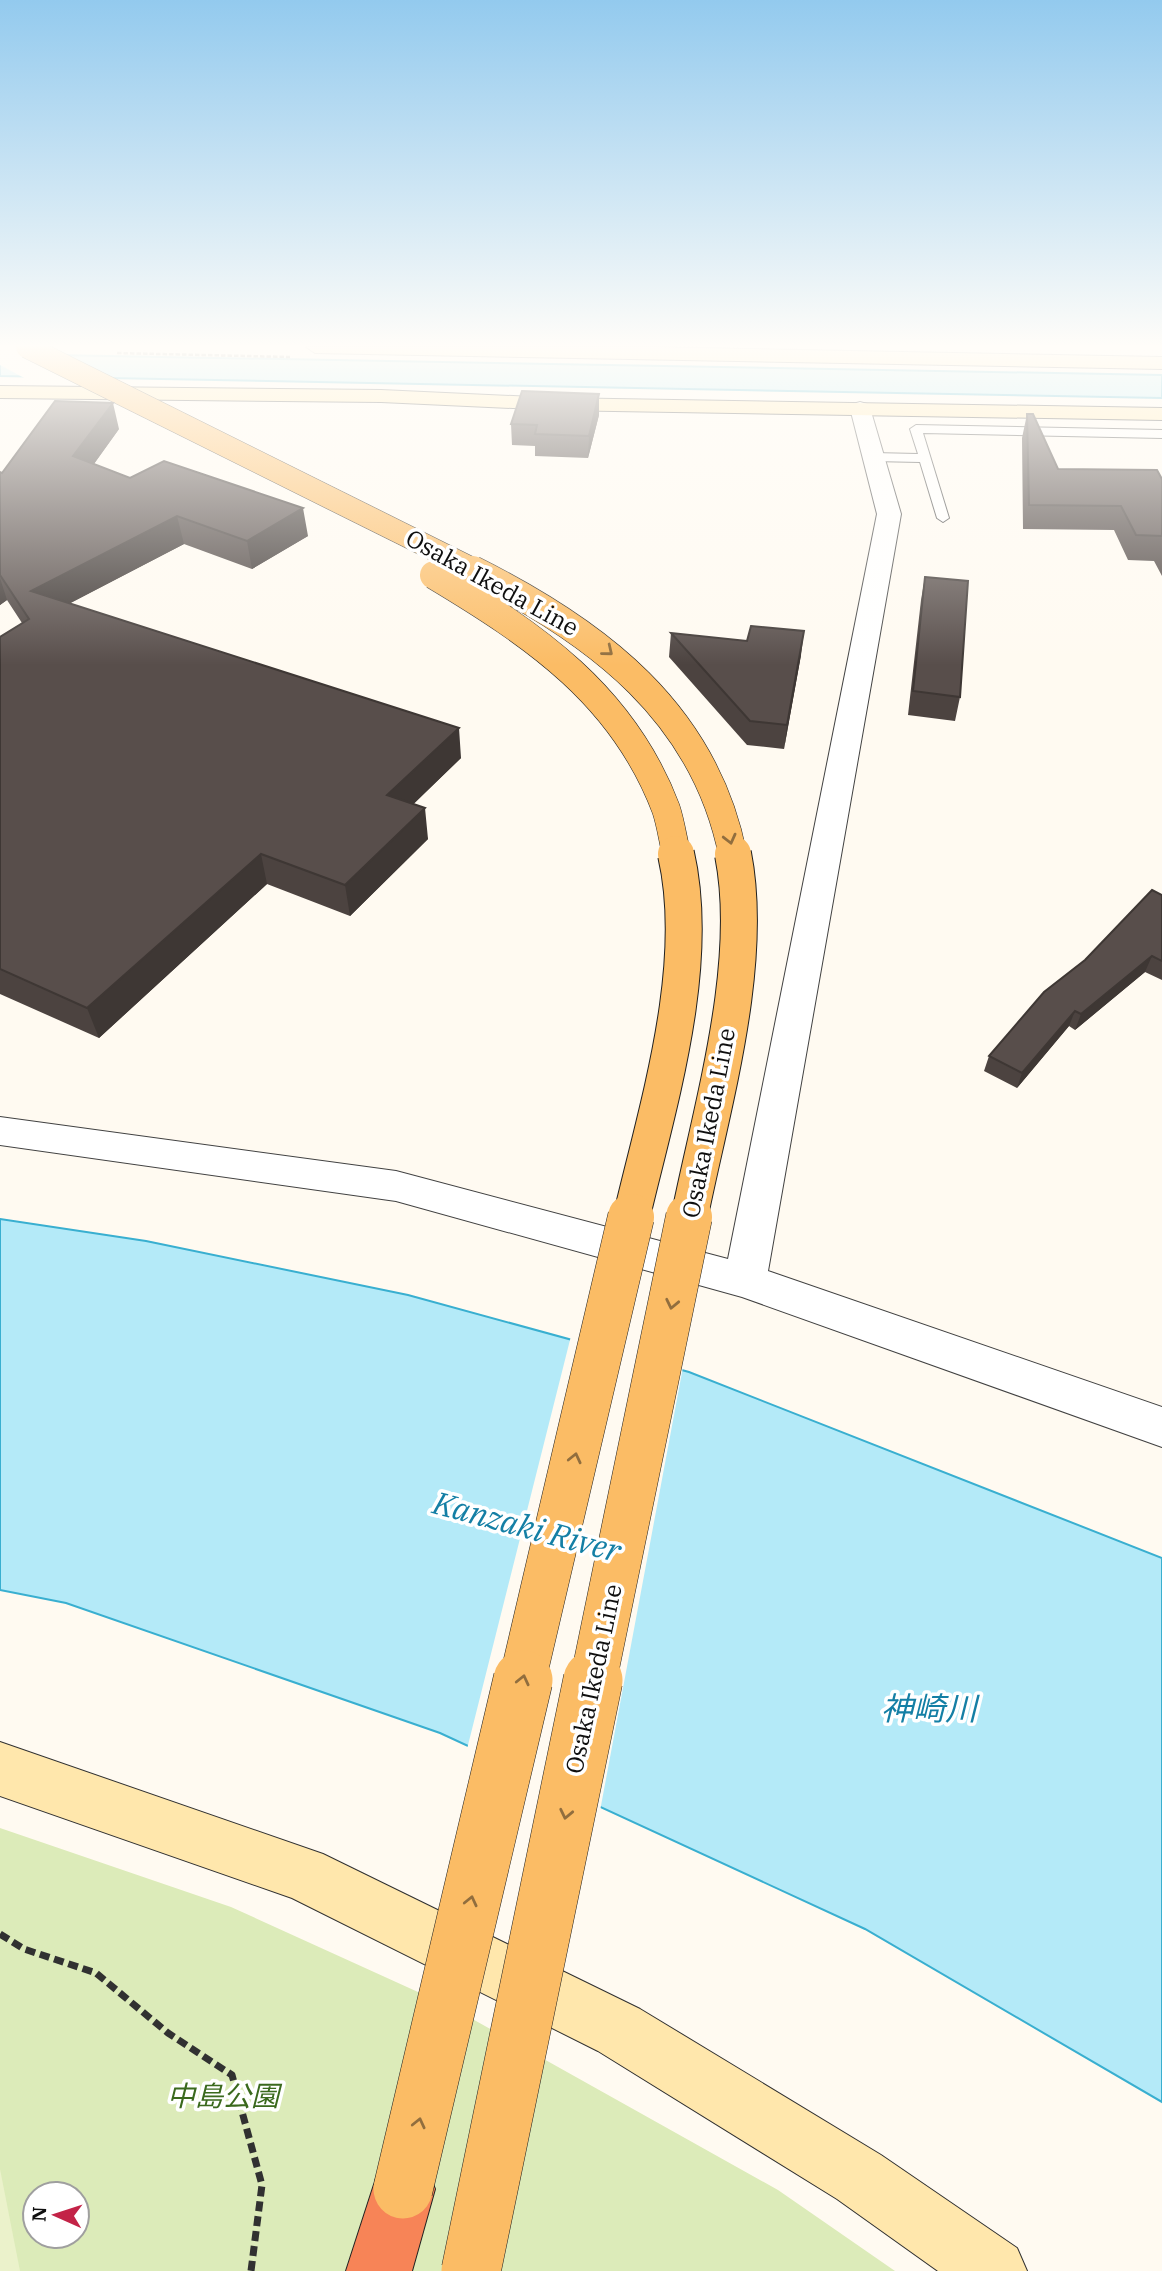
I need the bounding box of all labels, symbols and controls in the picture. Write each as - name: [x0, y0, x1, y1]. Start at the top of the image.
- street label: Osaka Ikeda Line: [400, 521, 585, 643]
- one-way arrow: [601, 643, 613, 656]
- one-way arrow: [722, 832, 736, 844]
- street label: Osaka Ikeda Line: [674, 1025, 742, 1221]
- one-way arrow: [665, 1298, 680, 1310]
- one-way arrow: [567, 1453, 581, 1465]
- water label: Kanzaki River: [428, 1481, 627, 1572]
- street label: Osaka Ikeda Line: [557, 1581, 629, 1777]
- one-way arrow: [515, 1674, 529, 1686]
- water label: 神崎川: [881, 1687, 980, 1729]
- one-way arrow: [559, 1808, 574, 1820]
- one-way arrow: [462, 1895, 477, 1907]
- park label: 中島公園: [167, 2077, 283, 2114]
- one-way arrow: [410, 2117, 425, 2129]
- north arrow: [21, 2180, 91, 2250]
- text: N: [27, 2206, 51, 2222]

